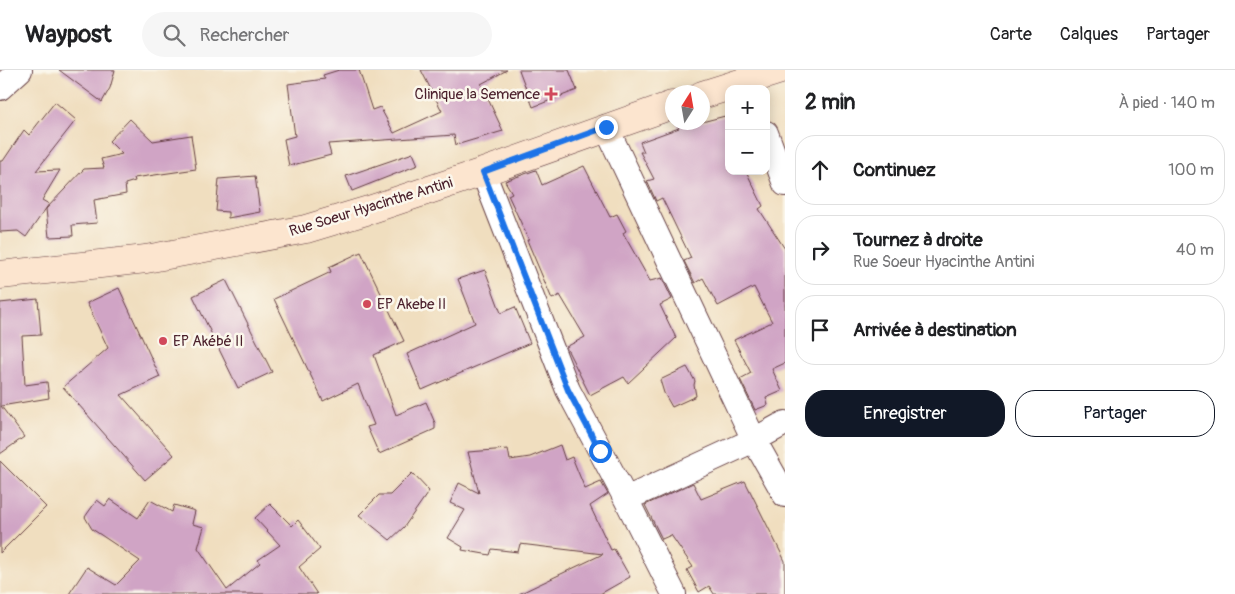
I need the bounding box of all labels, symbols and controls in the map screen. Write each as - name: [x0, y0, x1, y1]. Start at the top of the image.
- search box: [142, 12, 492, 57]
- text: Waypost: [25, 20, 112, 49]
- icon: search: [160, 21, 188, 49]
- text: Rechercher: [200, 23, 289, 47]
- text: Carte: [990, 23, 1032, 46]
- text: Calques: [1060, 23, 1118, 46]
- text: Partager: [1146, 23, 1210, 46]
- place label: Clinique la Semence: [415, 85, 541, 104]
- north arrow: [665, 85, 710, 130]
- map controls: [725, 85, 770, 175]
- button: +: [725, 85, 770, 130]
- marker: Clinique la Semence: [544, 87, 558, 101]
- text: 2 min: [805, 89, 855, 116]
- text: À pied · 140 m: [1118, 93, 1215, 113]
- route end: [595, 116, 618, 139]
- button: −: [725, 130, 770, 175]
- icon: ahead: [806, 156, 834, 184]
- text: Continuez: [853, 158, 936, 182]
- text: 100 m: [1168, 160, 1214, 180]
- street label: Rue Soeur Hyacinthe Antini: [287, 173, 455, 241]
- text: Tournez à droite: [853, 228, 983, 252]
- icon: right: [806, 236, 834, 264]
- text: 40 m: [1176, 240, 1214, 260]
- text: Rue Soeur Hyacinthe Antini: [853, 252, 1034, 272]
- place label: EP Akebe II: [377, 295, 446, 314]
- marker: EP Akebe II: [361, 298, 373, 310]
- icon: arrive: [806, 316, 834, 344]
- text: Arrivée à destination: [853, 318, 1017, 342]
- place label: EP Akébé II: [173, 332, 243, 351]
- marker: EP Akébé II: [157, 335, 169, 347]
- button: Enregistrer: [805, 390, 1005, 437]
- button: Partager: [1015, 390, 1215, 437]
- route start: [589, 440, 612, 463]

